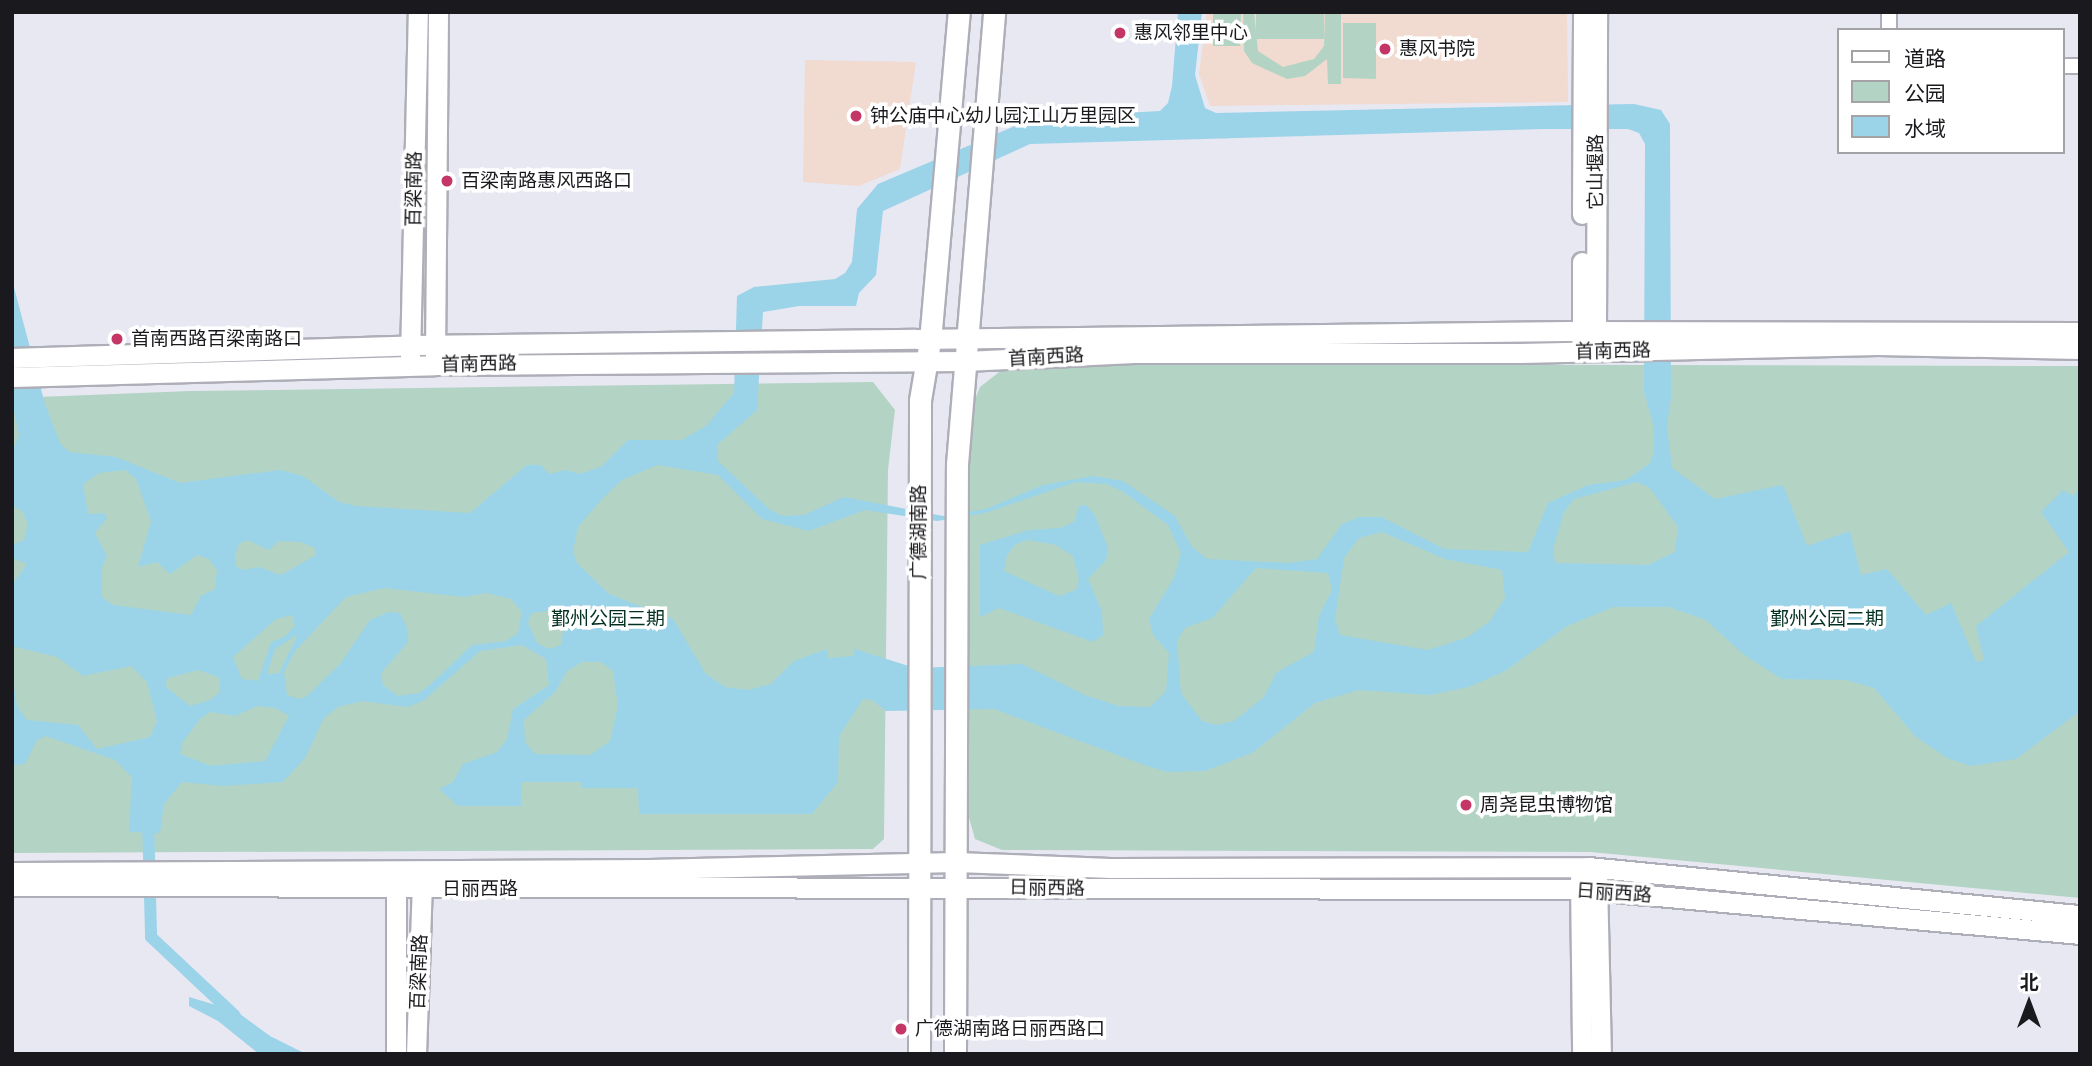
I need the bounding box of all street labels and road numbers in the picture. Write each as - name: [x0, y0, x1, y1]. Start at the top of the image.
- street label: 它山堰路: [1585, 134, 1607, 210]
- street label: 百梁南路: [402, 151, 426, 227]
- street label: 首南西路: [1575, 339, 1651, 363]
- street label: 首南西路: [1007, 344, 1085, 370]
- street label: 首南西路: [441, 352, 517, 376]
- street label: 广德湖南路: [908, 485, 930, 579]
- street label: 日丽西路: [1009, 876, 1085, 900]
- street label: 日丽西路: [442, 878, 518, 900]
- street label: 日丽西路: [1575, 879, 1653, 907]
- street label: 百梁南路: [406, 934, 432, 1010]

